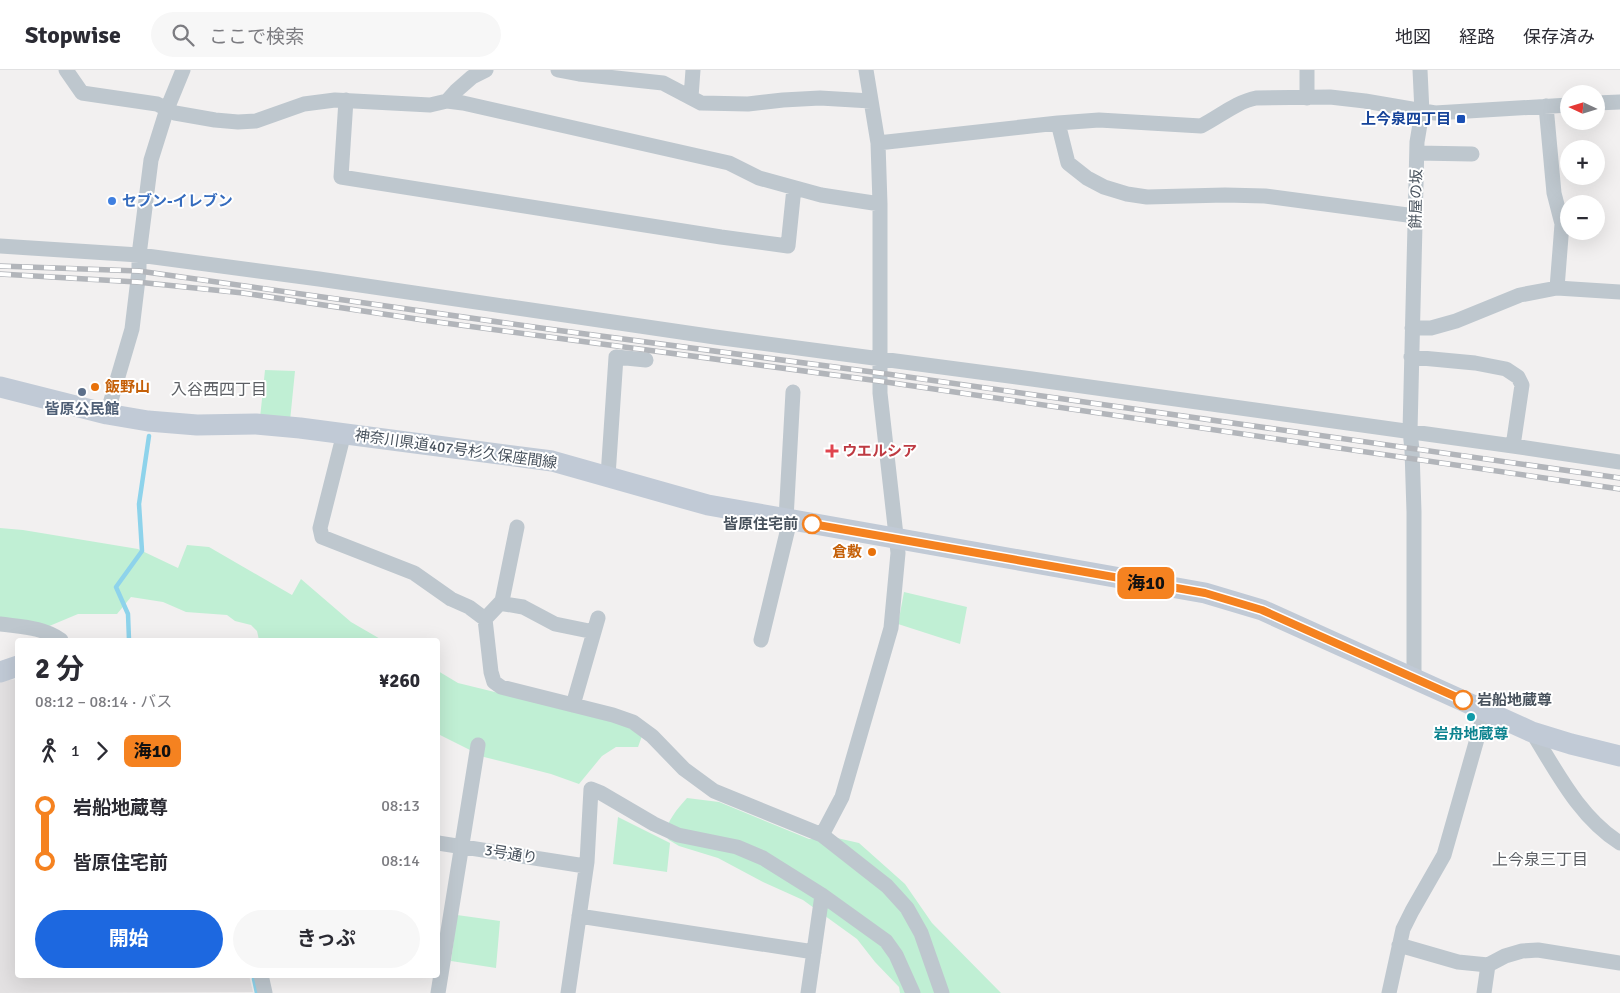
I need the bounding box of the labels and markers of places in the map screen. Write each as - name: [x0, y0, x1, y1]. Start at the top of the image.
- place label: 上今泉四丁目: [1361, 110, 1451, 128]
- marker: 上今泉四丁目: [1455, 113, 1467, 125]
- place label: セブン-イレブン: [122, 192, 233, 210]
- marker: セブン-イレブン: [106, 195, 118, 207]
- place label: 飯野山: [105, 378, 150, 396]
- marker: 飯野山: [89, 381, 101, 393]
- marker: 皆原公民館: [76, 386, 88, 398]
- place label: 皆原公民館: [44, 400, 120, 418]
- place label: ウエルシア: [842, 442, 917, 460]
- marker: ウエルシア: [826, 445, 838, 457]
- marker: 皆原住宅前: [802, 514, 822, 534]
- place label: 皆原住宅前: [723, 515, 798, 533]
- place label: 倉敷: [832, 543, 862, 561]
- marker: 倉敷: [866, 546, 878, 558]
- marker: 岩船地蔵尊: [1453, 690, 1473, 710]
- place label: 岩船地蔵尊: [1477, 691, 1552, 709]
- marker: 岩舟地蔵尊: [1465, 711, 1477, 723]
- place label: 岩舟地蔵尊: [1433, 725, 1509, 743]

